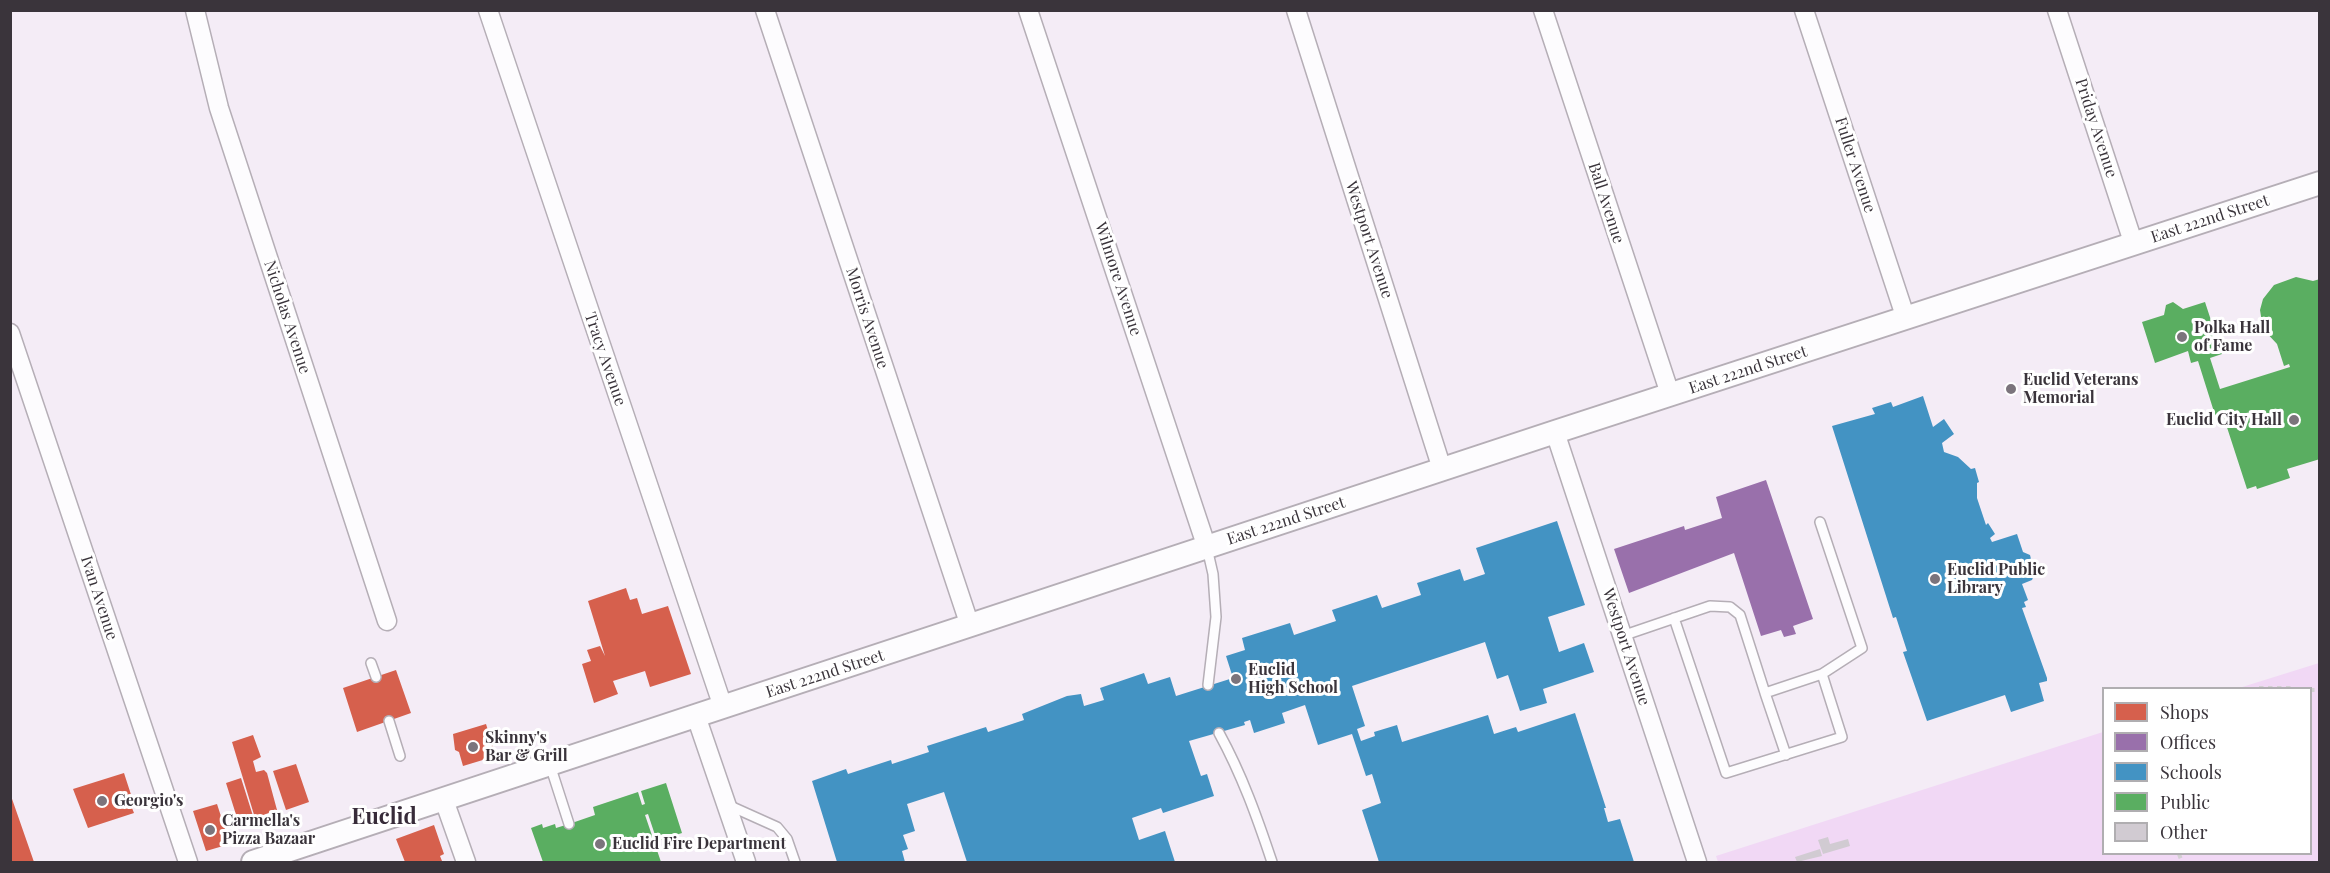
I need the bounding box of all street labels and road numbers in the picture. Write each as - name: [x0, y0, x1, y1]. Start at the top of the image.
- street label: Priday Avenue: [2071, 76, 2121, 180]
- street label: Fuller Avenue: [1831, 115, 1879, 215]
- street label: Ball Avenue: [1584, 160, 1628, 246]
- street label: Westport Avenue: [1341, 179, 1397, 301]
- street label: East 222nd Street: [2148, 191, 2272, 247]
- street label: Wilmore Avenue: [1091, 220, 1145, 338]
- street label: Nicholas Avenue: [260, 258, 314, 376]
- street label: Morris Avenue: [842, 265, 892, 371]
- street label: Tracy Avenue: [580, 310, 630, 408]
- street label: East 222nd Street: [1686, 342, 1810, 398]
- street label: East 222nd Street: [1224, 493, 1348, 549]
- street label: Ivan Avenue: [76, 554, 122, 642]
- street label: Westport Avenue: [1598, 586, 1654, 708]
- street label: East 222nd Street: [763, 646, 887, 702]

